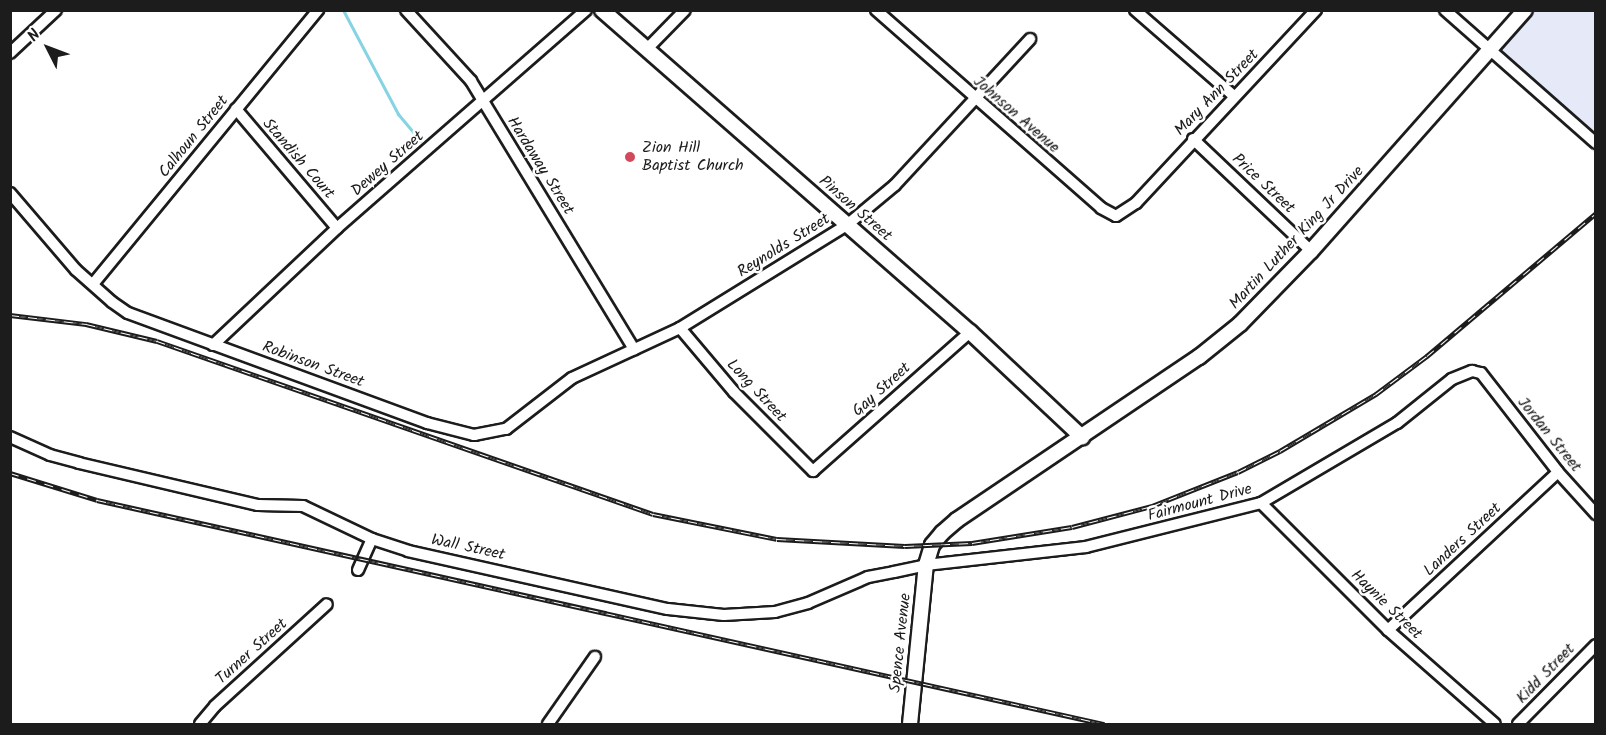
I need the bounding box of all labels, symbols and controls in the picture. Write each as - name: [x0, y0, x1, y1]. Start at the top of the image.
- north arrow: [18, 18, 78, 78]
- text: N: [22, 24, 47, 48]
- street label: Mary Ann Street: [1171, 46, 1263, 140]
- street label: Johnson Avenue: [969, 72, 1063, 158]
- street label: Calhoun Street: [155, 92, 233, 182]
- street label: Hardaway Street: [502, 114, 578, 218]
- street label: Standish Court: [258, 115, 338, 203]
- street label: Dewey Street: [348, 127, 428, 201]
- place label: Zion Hill Baptist Church: [642, 138, 744, 176]
- marker: Zion Hill Baptist Church: [623, 150, 637, 164]
- street label: Price Street: [1228, 150, 1298, 218]
- street label: Martin Luther King Jr Drive: [1226, 162, 1368, 314]
- street label: Pinson Street: [815, 172, 895, 246]
- street label: Reynolds Street: [734, 210, 834, 282]
- street label: Robinson Street: [259, 338, 367, 392]
- street label: Long Street: [722, 356, 790, 426]
- street label: Gay Street: [849, 359, 915, 421]
- street label: Jordan Street: [1513, 394, 1585, 476]
- street label: Fairmount Drive: [1146, 480, 1254, 526]
- street label: Landers Street: [1420, 499, 1506, 581]
- street label: Wall Street: [429, 531, 507, 565]
- street label: Haynie Street: [1346, 566, 1426, 644]
- street label: Spence Avenue: [886, 592, 916, 694]
- street label: Turner Street: [212, 615, 292, 689]
- street label: Kidd Street: [1513, 640, 1579, 708]

